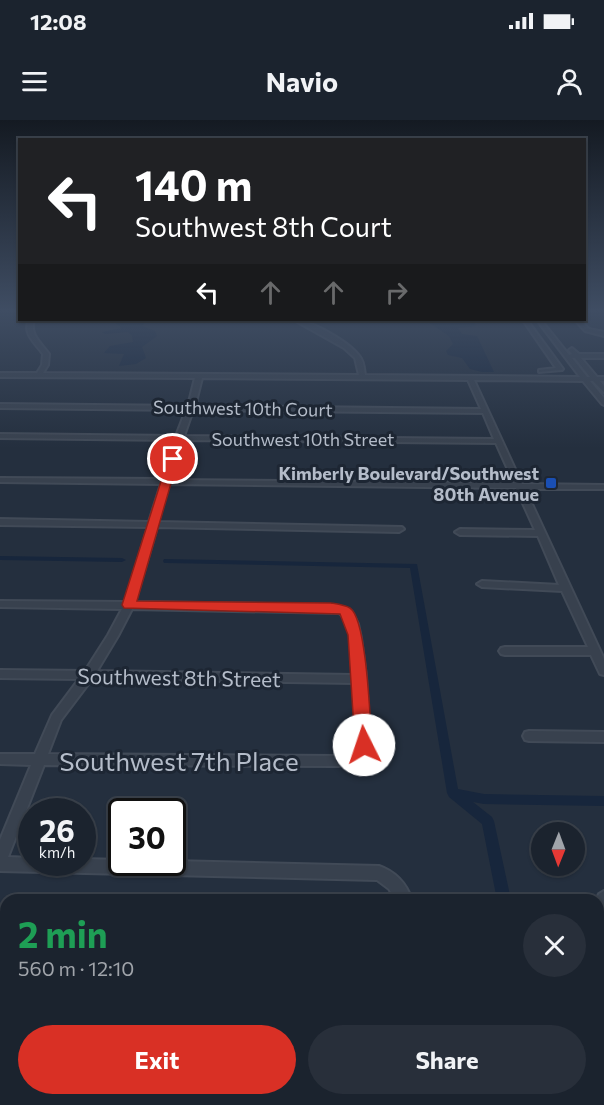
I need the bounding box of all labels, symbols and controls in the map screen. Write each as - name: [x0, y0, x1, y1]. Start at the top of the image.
- text: 12:08: [30, 8, 87, 35]
- icon: menu: [18, 65, 51, 98]
- text: Navio: [266, 65, 338, 98]
- icon: person: [553, 65, 586, 98]
- text: 140 m: [135, 158, 252, 210]
- icon: left: [36, 162, 114, 240]
- text: Southwest 8th Court: [135, 210, 392, 243]
- icon: left: [191, 276, 224, 309]
- icon: ahead: [254, 276, 287, 309]
- icon: ahead: [317, 276, 350, 309]
- icon: right: [380, 276, 413, 309]
- street label: Southwest 10th Court: [153, 395, 333, 421]
- street label: Southwest 10th Street: [212, 428, 394, 450]
- pin: [147, 433, 198, 484]
- icon: arrive: [156, 442, 189, 475]
- place label: Kimberly Boulevard/Southwest 80th Avenue: [278, 462, 539, 505]
- marker: Kimberly Boulevard/Southwest 80th Avenue: [544, 476, 558, 490]
- street label: Southwest 8th Street: [77, 663, 281, 691]
- position arrow: [332, 713, 396, 777]
- street label: Southwest 7th Place: [59, 745, 299, 776]
- speed limit sign: 30: [108, 798, 186, 876]
- text: 26: [39, 811, 75, 848]
- north arrow: [531, 822, 585, 876]
- map controls: [531, 822, 585, 876]
- text: km/h: [39, 843, 75, 861]
- text: 2 min: [18, 911, 108, 955]
- button: close: [523, 914, 586, 977]
- text: 560 m · 12:10: [18, 956, 134, 980]
- button: Exit: [18, 1025, 296, 1094]
- button: Share: [308, 1025, 586, 1094]

